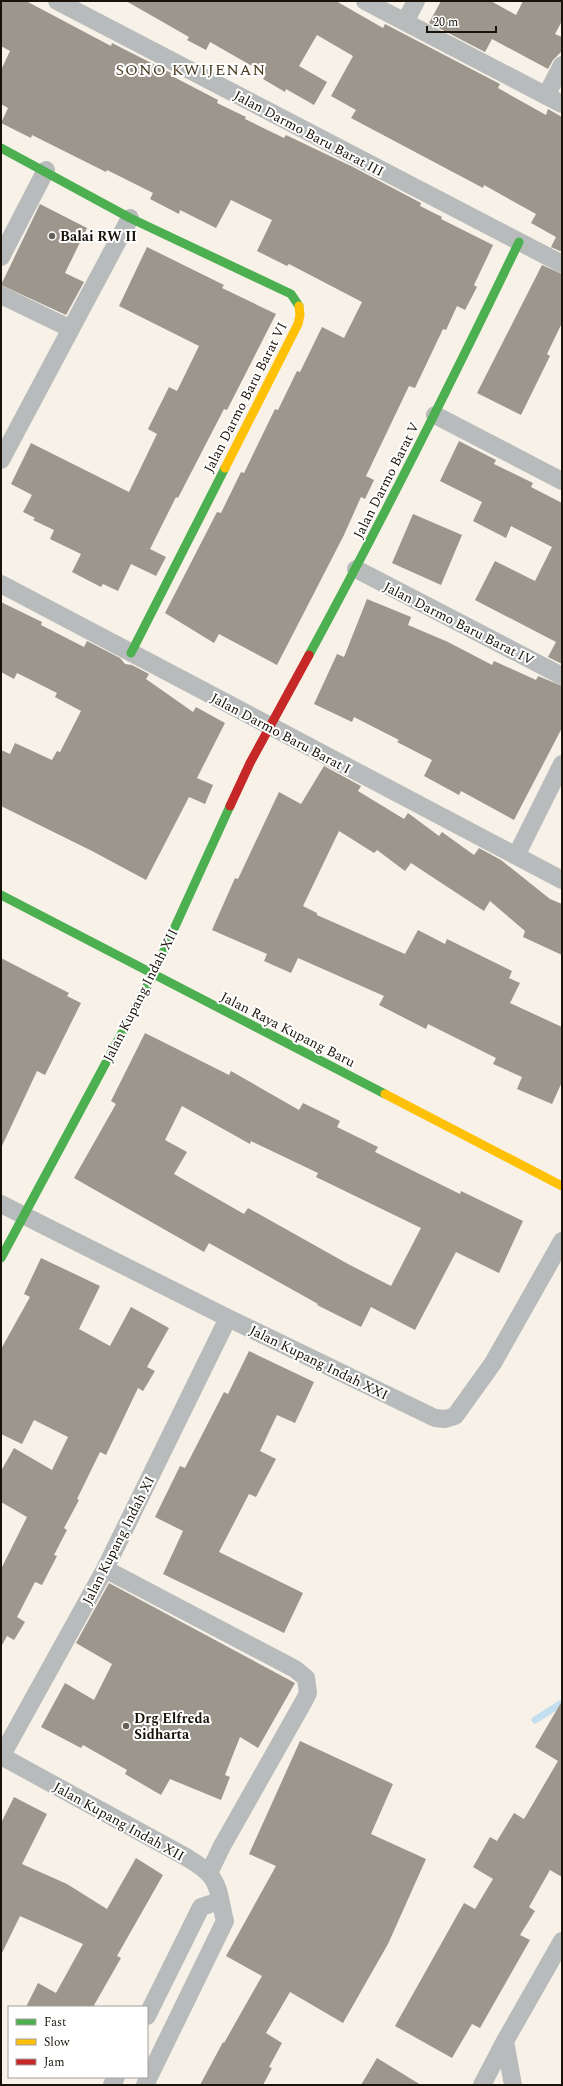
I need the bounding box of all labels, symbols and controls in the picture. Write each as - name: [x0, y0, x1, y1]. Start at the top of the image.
- scale bar: [427, 8, 496, 34]
- text: 20 m: [433, 13, 458, 32]
- district label: SONO KWIJENAN: [116, 58, 266, 82]
- street label: Jalan Darmo Baru Barat III: [230, 85, 388, 182]
- place label: Balai RW II: [60, 226, 137, 247]
- marker: Balai RW II: [47, 231, 57, 241]
- street label: Jalan Darmo Baru Barat VI: [198, 318, 293, 476]
- street label: Jalan Darmo Barat V: [348, 418, 425, 542]
- street label: Jalan Darmo Baru Barat IV: [380, 576, 538, 671]
- street label: Jalan Darmo Baru Barat I: [207, 687, 355, 779]
- street label: Jalan Kupang Indah XII: [98, 925, 183, 1066]
- street label: Jalan Raya Kupang Baru: [217, 986, 359, 1073]
- street label: Jalan Kupang Indah XXI: [246, 1320, 392, 1405]
- street label: Jalan Kupang Indah XI: [77, 1472, 160, 1608]
- place label: Drg Elfreda Sidharta: [134, 1708, 211, 1745]
- marker: Drg Elfreda Sidharta: [121, 1721, 131, 1731]
- street label: Jalan Kupang Indah XII: [49, 1777, 188, 1866]
- legend: [8, 2006, 148, 2078]
- text: Fast: [44, 2013, 66, 2032]
- text: Slow: [44, 2033, 70, 2052]
- text: Jam: [44, 2053, 65, 2072]

